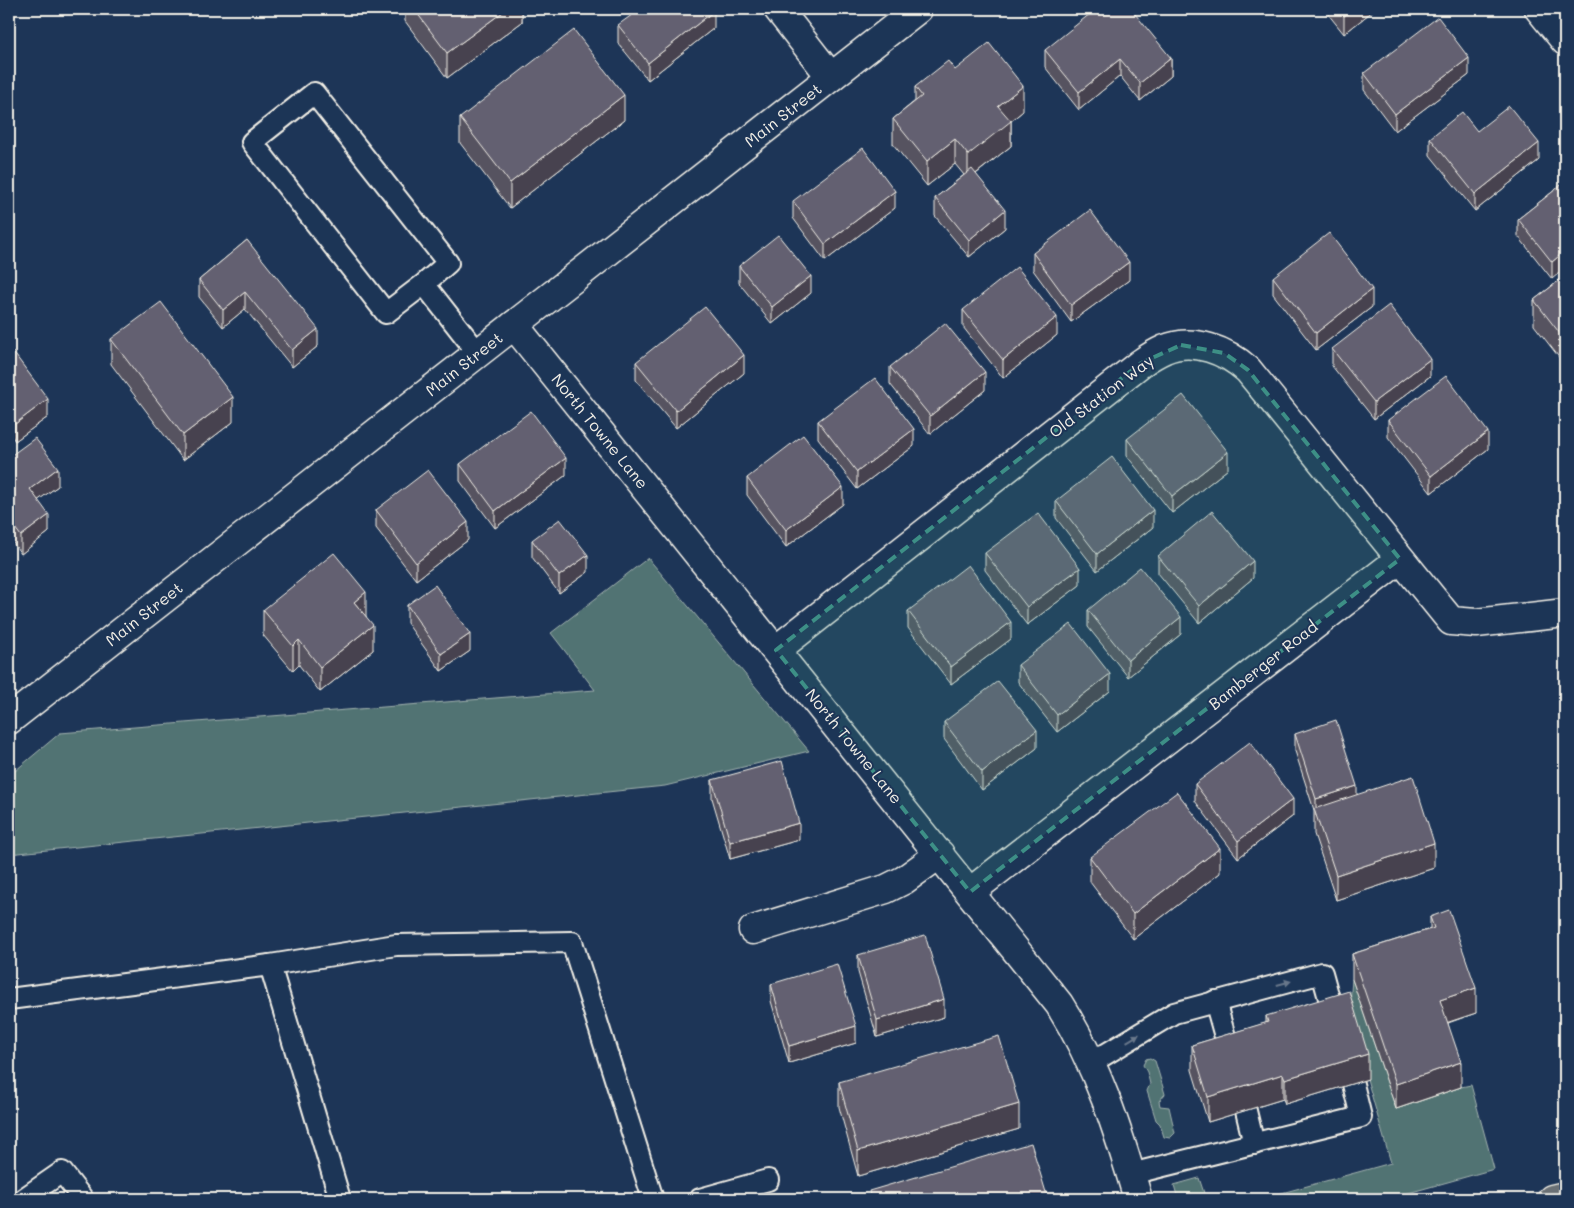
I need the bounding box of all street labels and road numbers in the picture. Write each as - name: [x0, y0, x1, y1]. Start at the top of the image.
- street label: Main Street: [740, 78, 826, 151]
- street label: Main Street: [421, 327, 507, 400]
- street label: Old Station Way: [1044, 349, 1157, 442]
- street label: North Towne Lane: [547, 369, 653, 493]
- street label: Main Street: [101, 577, 187, 650]
- street label: Bamberger Road: [1204, 615, 1322, 714]
- street label: North Towne Lane: [801, 684, 907, 808]

